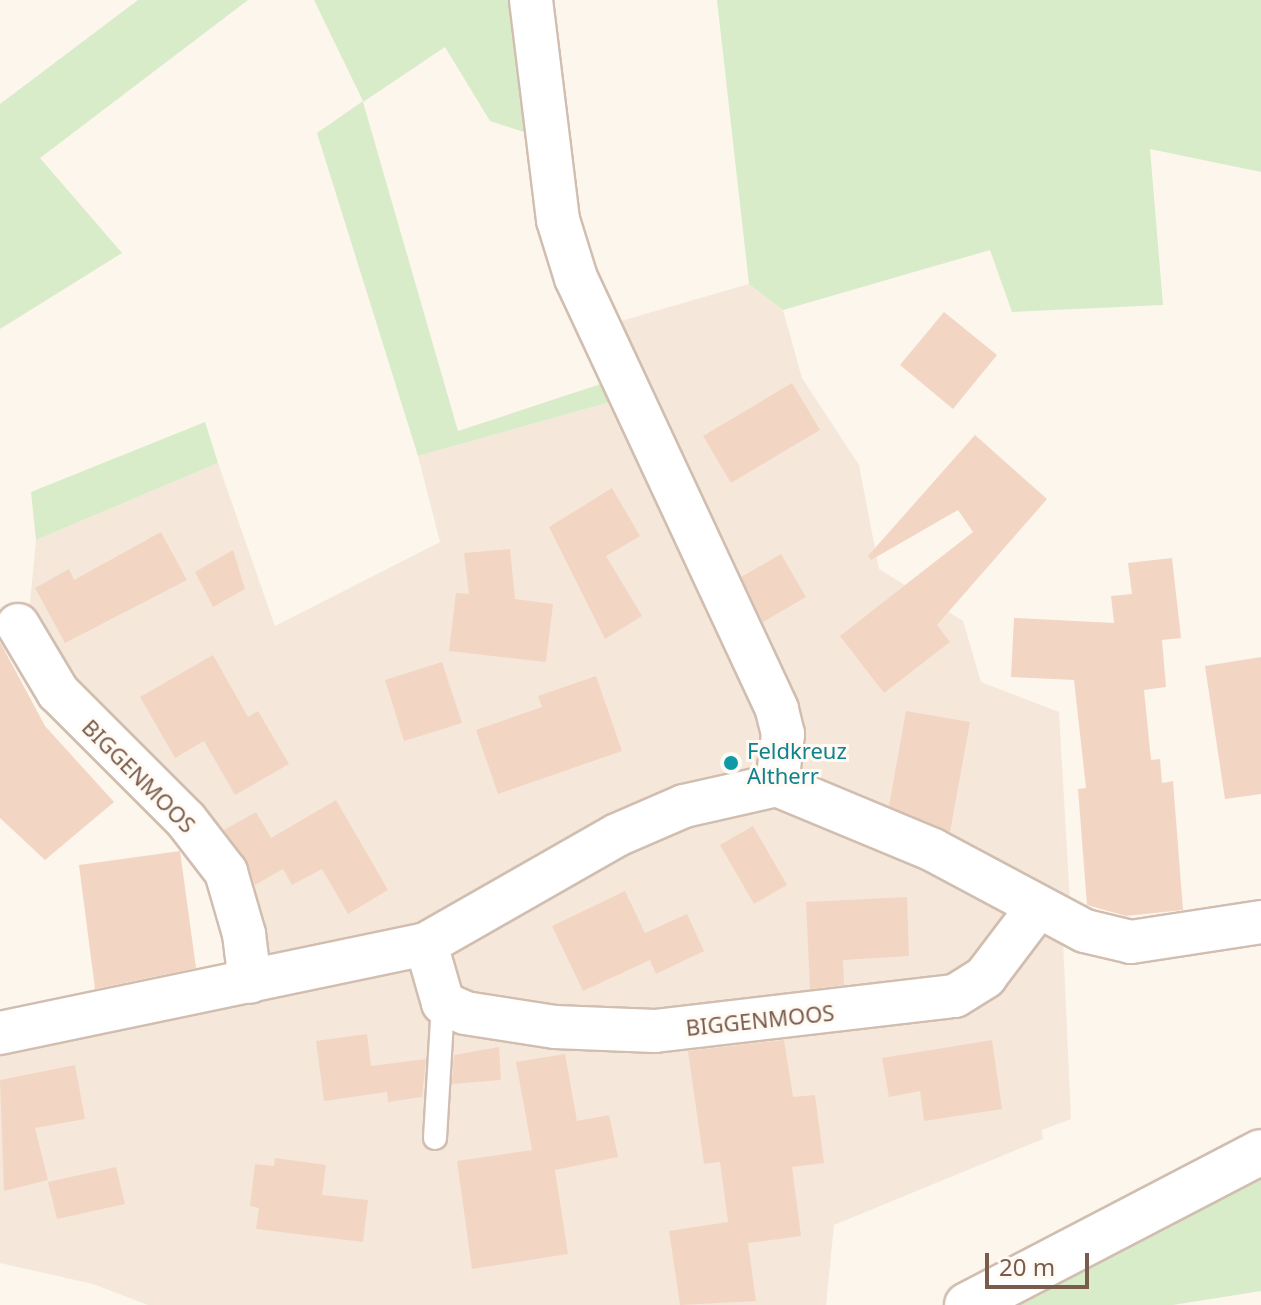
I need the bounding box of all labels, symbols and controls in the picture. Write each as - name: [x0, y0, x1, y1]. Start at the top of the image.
- street label: BIGGENMOOS: [77, 714, 201, 838]
- place label: Feldkreuz Altherr: [747, 737, 847, 788]
- marker: Feldkreuz Altherr: [722, 754, 740, 772]
- street label: BIGGENMOOS: [684, 999, 836, 1041]
- scale bar: [989, 1237, 1093, 1287]
- text: 20 m: [999, 1250, 1055, 1283]

